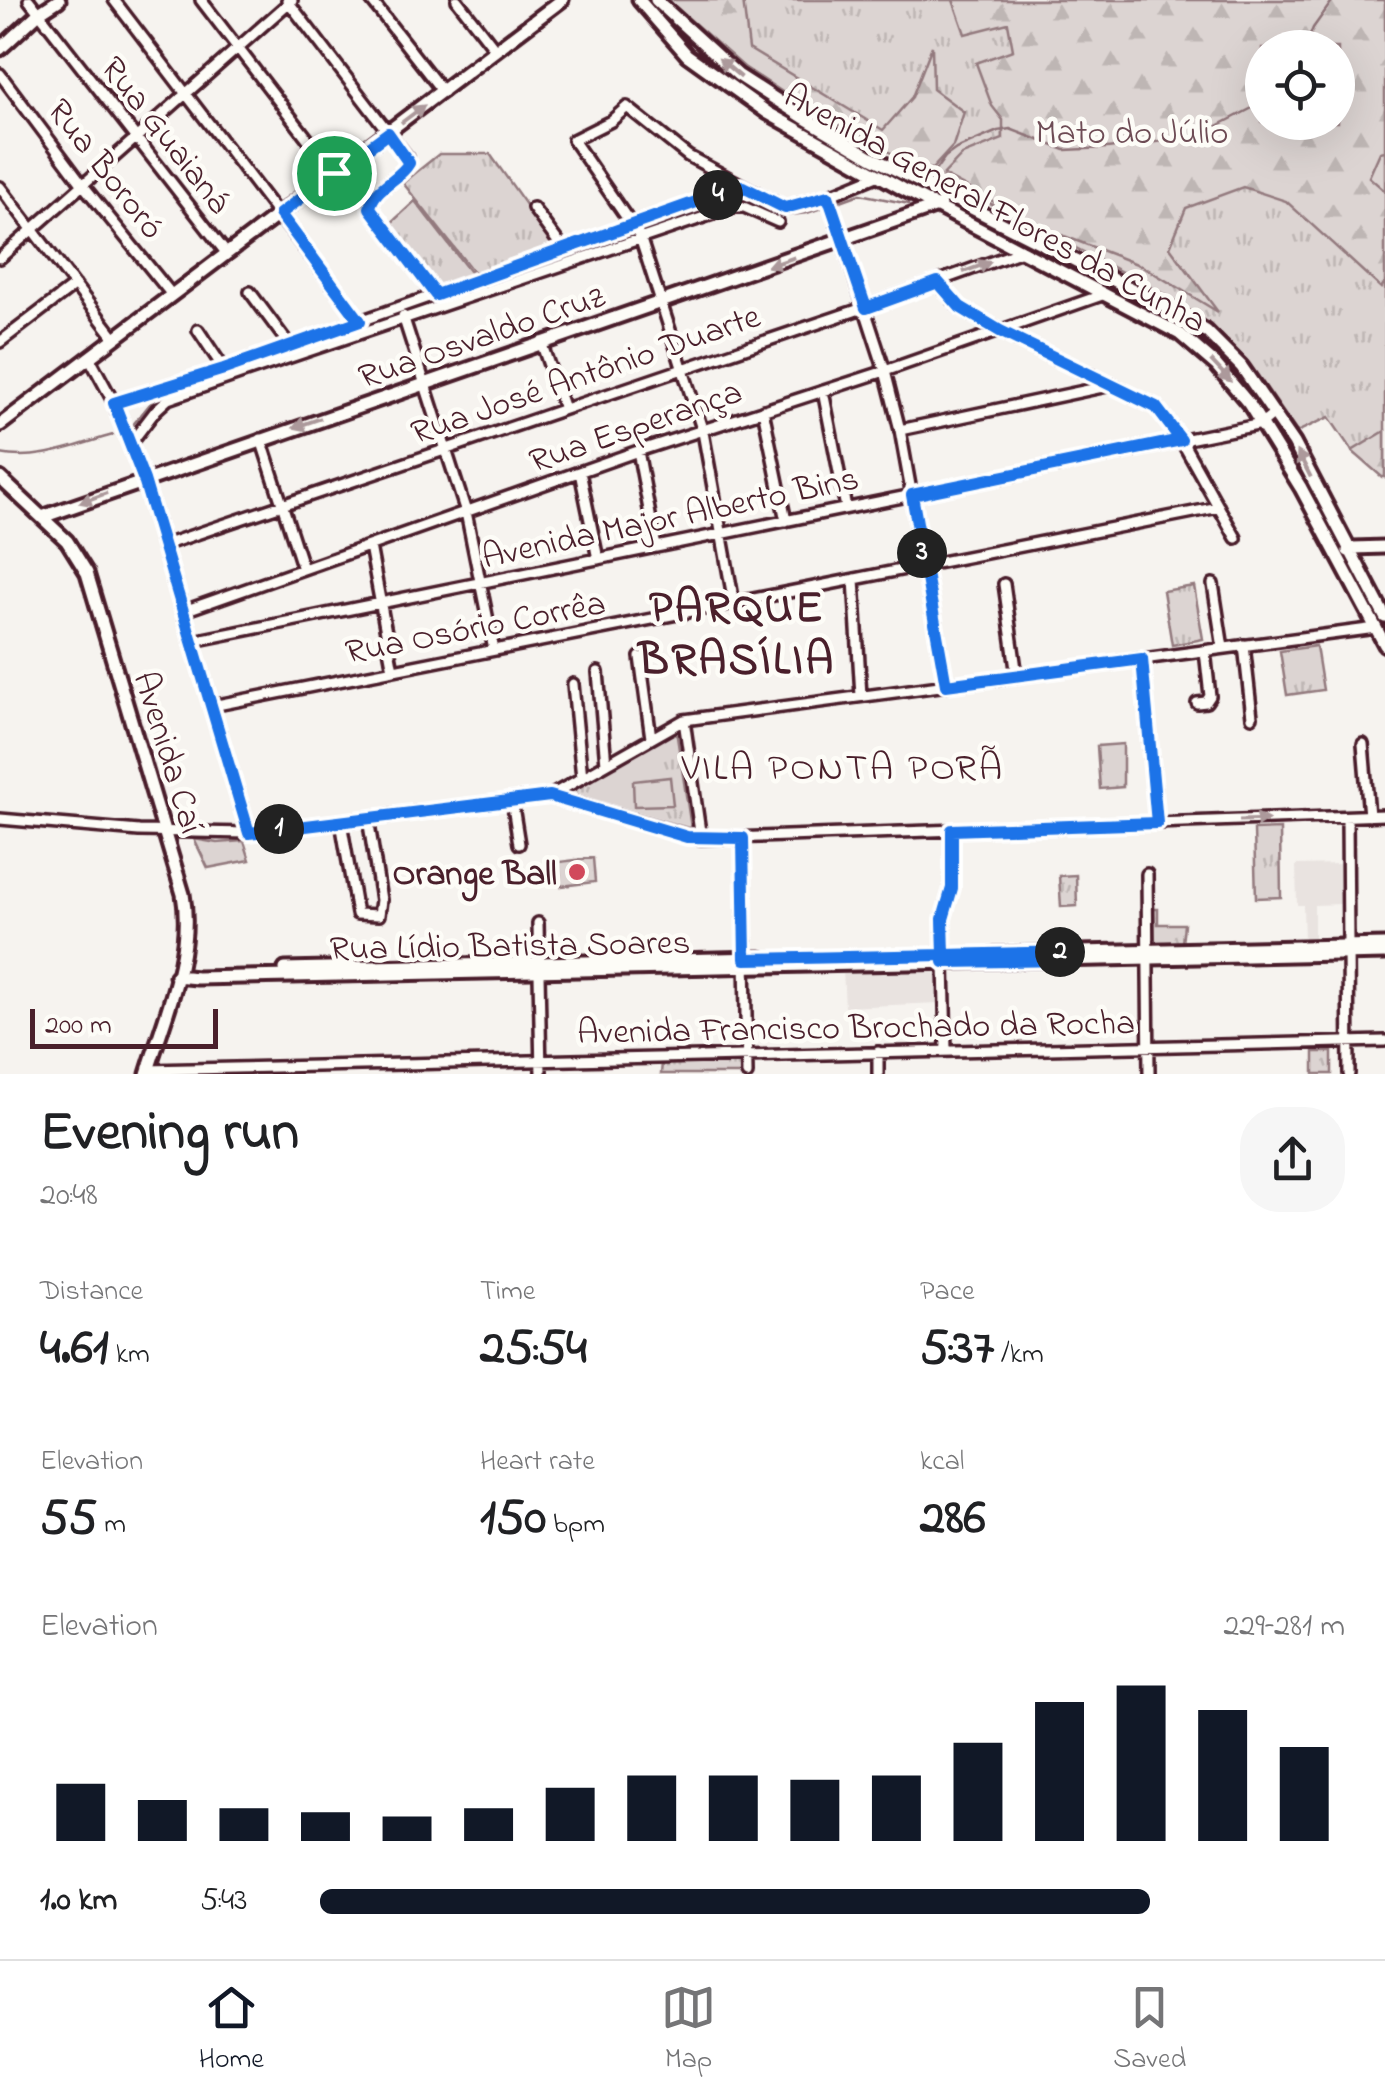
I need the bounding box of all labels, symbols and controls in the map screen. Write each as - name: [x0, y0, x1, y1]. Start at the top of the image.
- map controls: [1245, 30, 1355, 140]
- button: locate: [1245, 30, 1355, 140]
- street label: Rua Guaianá: [86, 46, 242, 226]
- one-way arrow: [718, 57, 743, 79]
- street label: Avenida General Flores da Cunha: [773, 72, 1215, 348]
- street label: Rua Bororó: [33, 89, 176, 252]
- one-way arrow: [400, 104, 426, 125]
- park label: Mato do Júlio: [1036, 109, 1228, 160]
- pin: [292, 131, 377, 216]
- icon: arrive: [307, 146, 362, 201]
- pin: 4: [693, 170, 743, 220]
- text: 4: [712, 174, 724, 215]
- one-way arrow: [765, 255, 795, 270]
- one-way arrow: [962, 259, 992, 274]
- street label: Rua Osvaldo Cruz: [352, 272, 612, 404]
- street label: Rua José Antônio Duarte: [405, 292, 768, 460]
- one-way arrow: [1209, 359, 1232, 383]
- street label: Rua Esperança: [523, 368, 749, 489]
- one-way arrow: [292, 416, 322, 431]
- one-way arrow: [1296, 450, 1313, 479]
- street label: Avenida Major Alberto Bins: [478, 455, 864, 584]
- one-way arrow: [77, 491, 107, 506]
- pin: 3: [897, 528, 947, 578]
- text: 3: [916, 532, 928, 573]
- district label: PARQUE BRASÍLIA: [636, 577, 836, 695]
- street label: Rua Osório Corrêa: [341, 579, 610, 680]
- street label: Avenida Caí: [118, 666, 215, 840]
- district label: VILA PONTA PORÃ: [680, 742, 1003, 798]
- pin: 1: [254, 804, 304, 854]
- text: 1: [275, 808, 283, 849]
- one-way arrow: [1239, 812, 1271, 828]
- place label: Orange Ball: [393, 850, 557, 902]
- marker: Orange Ball: [566, 861, 588, 883]
- street label: Rua Lídio Batista Soares: [329, 919, 691, 976]
- pin: 2: [1035, 927, 1085, 977]
- text: 2: [1053, 931, 1067, 972]
- street label: Avenida Francisco Brochado da Rocha: [577, 999, 1135, 1060]
- scale bar: [30, 1004, 218, 1048]
- text: 200 m: [45, 1006, 112, 1047]
- text: Evening run: [40, 1095, 299, 1175]
- button: share: [1240, 1107, 1345, 1212]
- text: 20:48: [40, 1173, 98, 1220]
- text: Distance: [40, 1272, 143, 1313]
- text: Time: [480, 1272, 535, 1313]
- text: Pace: [920, 1272, 975, 1313]
- text: 4.61: [40, 1313, 109, 1386]
- text: 25:54: [480, 1313, 587, 1386]
- text: 5:37: [920, 1313, 994, 1386]
- text: km: [109, 1335, 150, 1376]
- text: /km: [994, 1335, 1044, 1376]
- text: Elevation: [40, 1442, 143, 1483]
- text: Heart rate: [480, 1442, 595, 1483]
- text: kcal: [920, 1442, 965, 1483]
- text: 55: [40, 1483, 97, 1556]
- text: 150: [480, 1483, 546, 1556]
- text: 286: [920, 1483, 986, 1556]
- text: m: [97, 1505, 126, 1546]
- text: bpm: [546, 1505, 605, 1546]
- text: Elevation: [40, 1604, 158, 1651]
- text: 229–281 m: [1223, 1604, 1345, 1651]
- text: 1.0 km: [40, 1878, 117, 1925]
- text: 5:43: [200, 1878, 247, 1925]
- tab: Home: [199, 1980, 264, 2081]
- tab: Map: [661, 1980, 716, 2081]
- tab: Saved: [1113, 1980, 1186, 2081]

